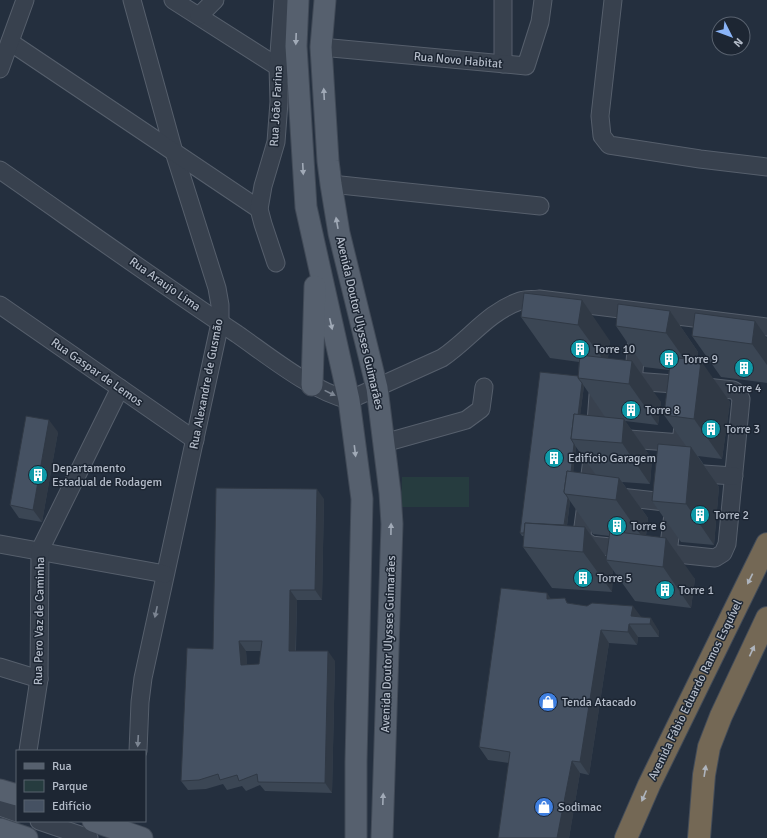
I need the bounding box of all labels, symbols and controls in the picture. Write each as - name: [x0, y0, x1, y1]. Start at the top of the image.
- north arrow: [711, 16, 751, 56]
- one-way arrow: [293, 33, 299, 46]
- text: N: [731, 35, 745, 50]
- street label: Rua Novo Habitat: [413, 49, 503, 72]
- street label: Rua João Farina: [267, 65, 286, 147]
- one-way arrow: [320, 88, 327, 100]
- one-way arrow: [300, 163, 307, 175]
- one-way arrow: [334, 217, 340, 229]
- street label: Avenida Doutor Ulysses Guimarães: [332, 235, 387, 411]
- street label: Rua Araujo Lima: [126, 254, 203, 315]
- street label: Rua Alexandre de Gusmão: [186, 318, 226, 451]
- one-way arrow: [329, 318, 335, 330]
- street label: Rua Gaspar de Lemos: [48, 335, 146, 410]
- building icon: Torre 10: [569, 338, 591, 360]
- place label: Torre 10: [594, 342, 635, 357]
- building icon: Torre 9: [658, 348, 680, 370]
- place label: Torre 9: [683, 352, 718, 367]
- building icon: Torre 4: [733, 357, 755, 379]
- place label: Torre 4: [727, 381, 762, 396]
- one-way arrow: [324, 390, 336, 396]
- building icon: Torre 8: [620, 399, 642, 421]
- place label: Torre 8: [645, 403, 680, 418]
- building icon: Torre 3: [700, 418, 722, 440]
- place label: Torre 3: [725, 422, 760, 437]
- one-way arrow: [352, 445, 359, 457]
- building icon: Edifício Garagem: [543, 447, 565, 469]
- place label: Edifício Garagem: [568, 451, 656, 466]
- place label: Departamento Estadual de Rodagem: [52, 461, 162, 490]
- building icon: Departamento Estadual de Rodagem: [27, 464, 49, 486]
- building icon: Torre 2: [689, 504, 711, 526]
- place label: Torre 2: [714, 508, 749, 523]
- building icon: Torre 6: [606, 515, 628, 537]
- place label: Torre 6: [631, 519, 666, 534]
- one-way arrow: [388, 523, 395, 535]
- street label: Avenida Doutor Ulysses Guimarães: [378, 555, 399, 733]
- street label: Rua Pero Vaz de Caminha: [31, 557, 48, 685]
- building icon: Torre 5: [572, 567, 594, 589]
- place label: Torre 5: [597, 571, 632, 586]
- one-way arrow: [747, 573, 753, 584]
- building icon: Torre 1: [654, 579, 676, 601]
- place label: Torre 1: [679, 583, 714, 598]
- street label: Avenida Fábio Eduardo Ramos Esquível: [645, 597, 746, 783]
- one-way arrow: [153, 606, 159, 618]
- one-way arrow: [749, 645, 755, 656]
- shop icon: Tenda Atacado: [537, 691, 559, 713]
- place label: Tenda Atacado: [562, 695, 636, 710]
- one-way arrow: [135, 735, 142, 747]
- legend: [16, 750, 146, 822]
- text: Rua: [52, 759, 72, 774]
- one-way arrow: [702, 765, 708, 777]
- text: Parque: [52, 779, 88, 794]
- one-way arrow: [641, 791, 647, 802]
- one-way arrow: [380, 792, 386, 805]
- shop icon: Sodimac: [533, 796, 555, 818]
- text: Edifício: [52, 799, 91, 814]
- place label: Sodimac: [558, 800, 602, 815]

